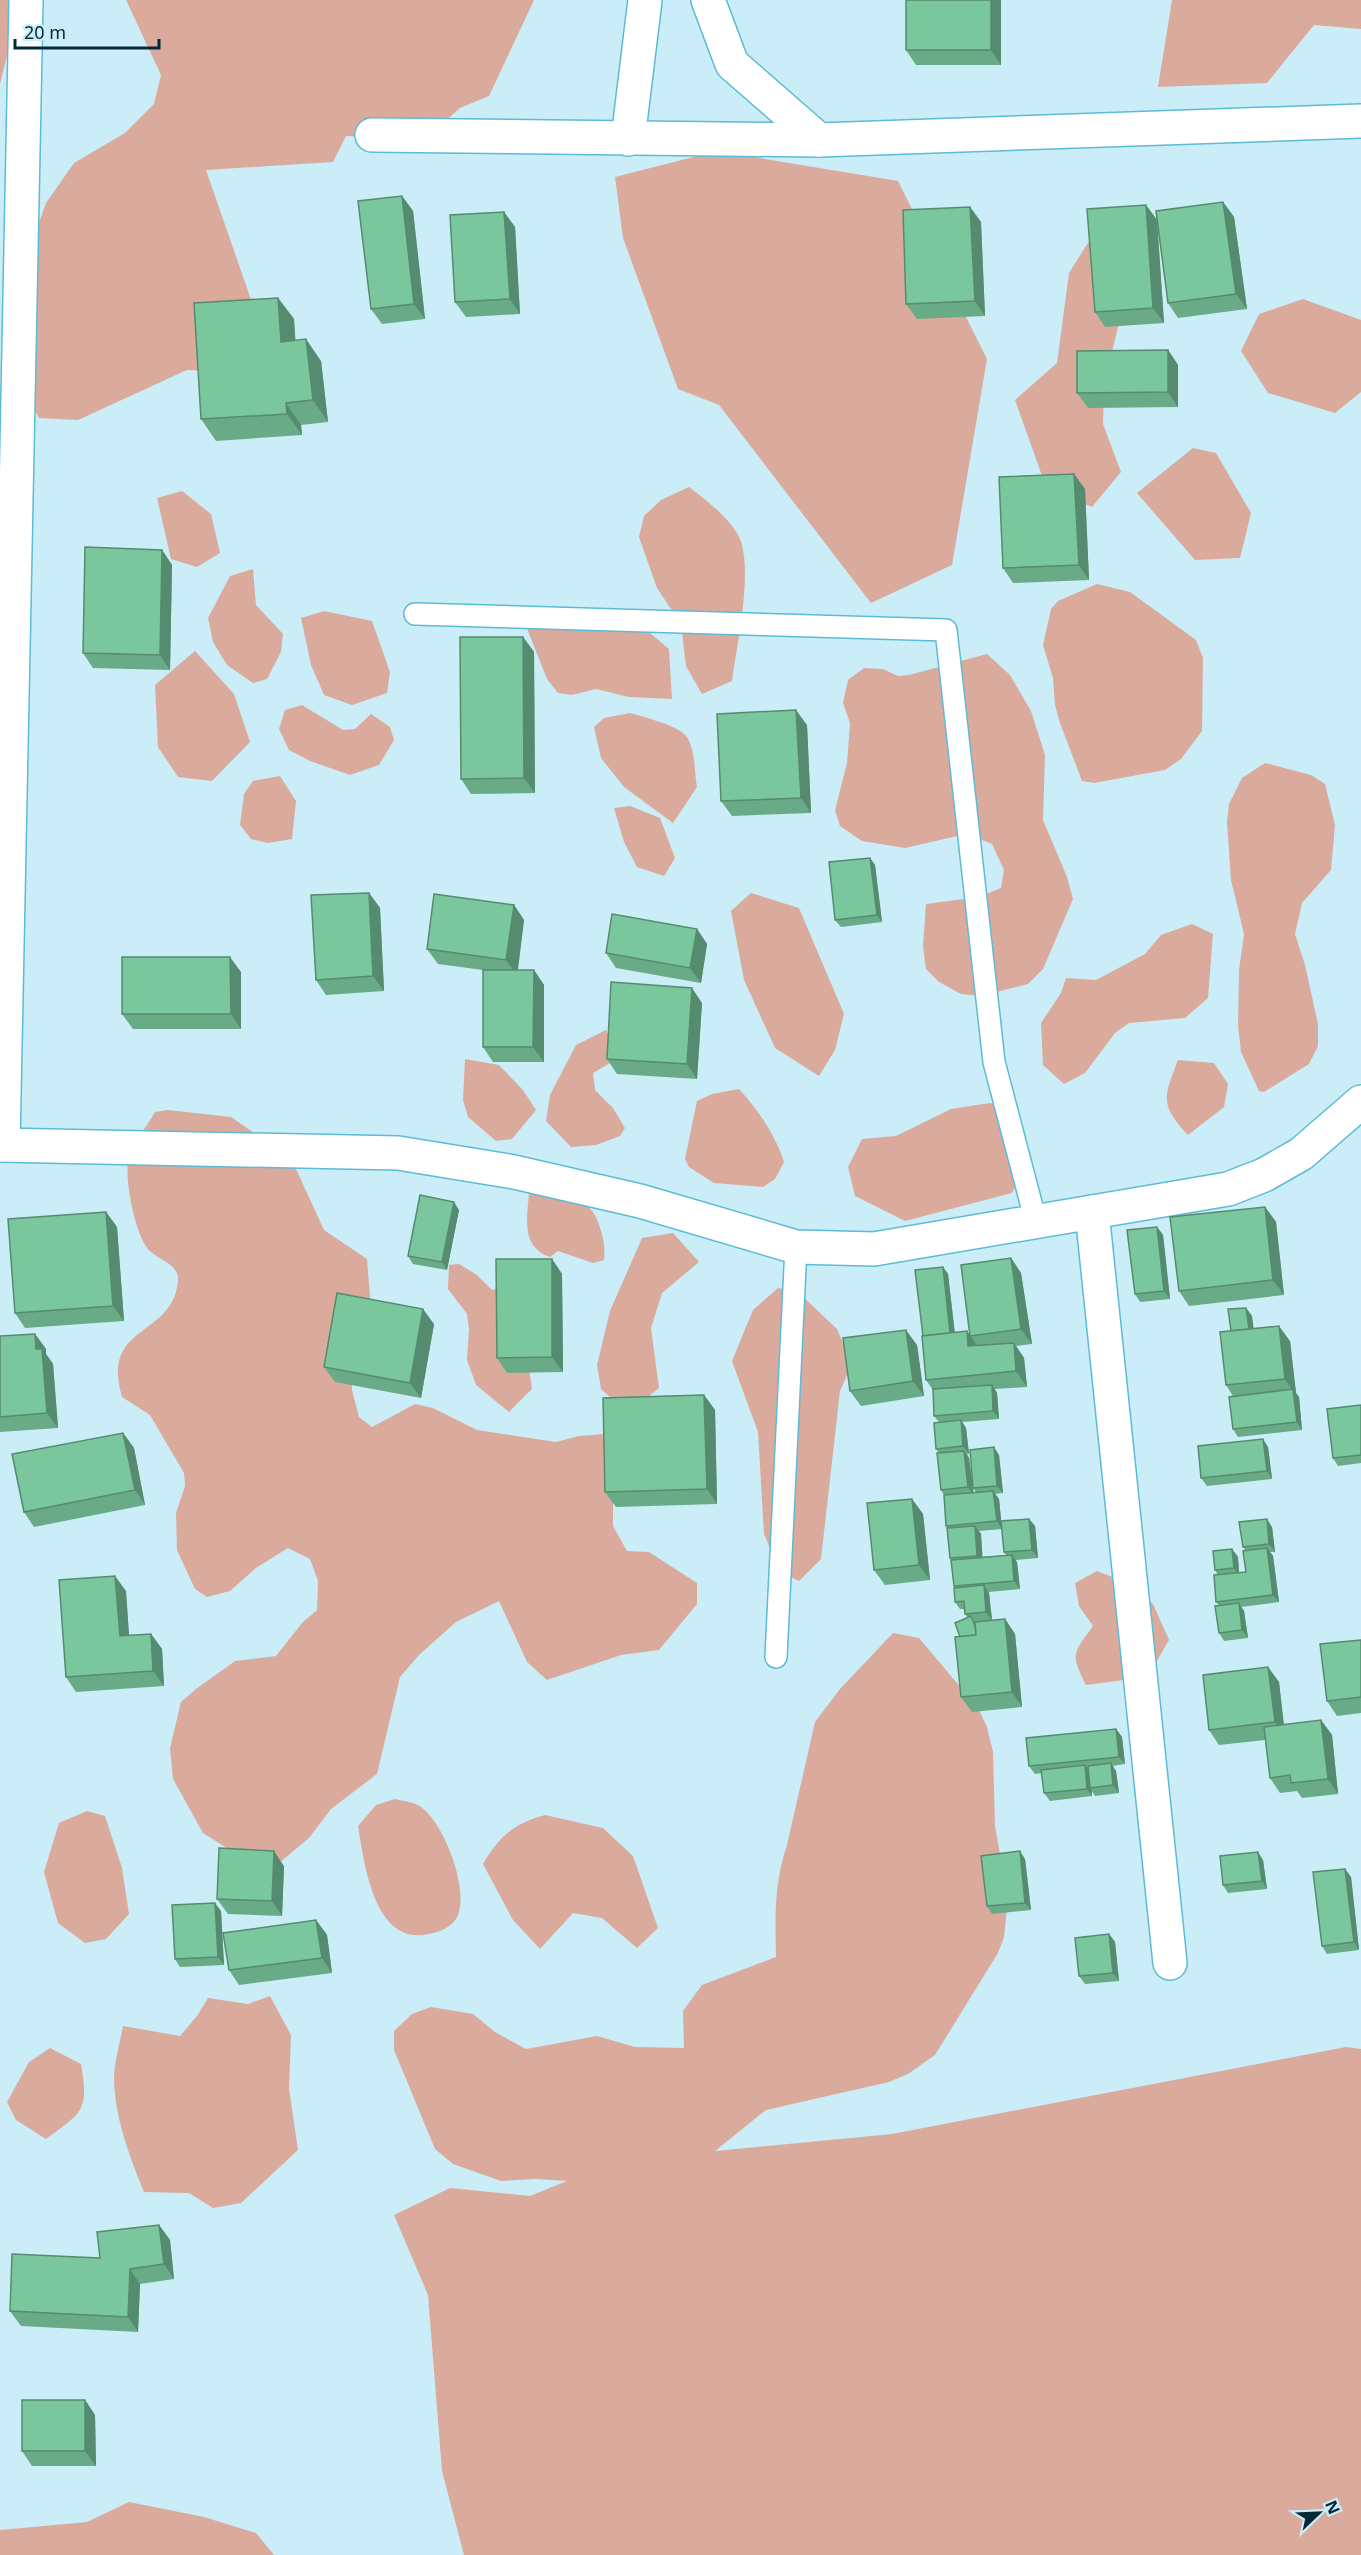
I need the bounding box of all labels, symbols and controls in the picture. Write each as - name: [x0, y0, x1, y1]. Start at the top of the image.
- scale bar: [15, 12, 159, 50]
- text: 20 m: [24, 20, 66, 44]
- north arrow: [1289, 2483, 1349, 2543]
- text: N: [1320, 2497, 1345, 2517]

